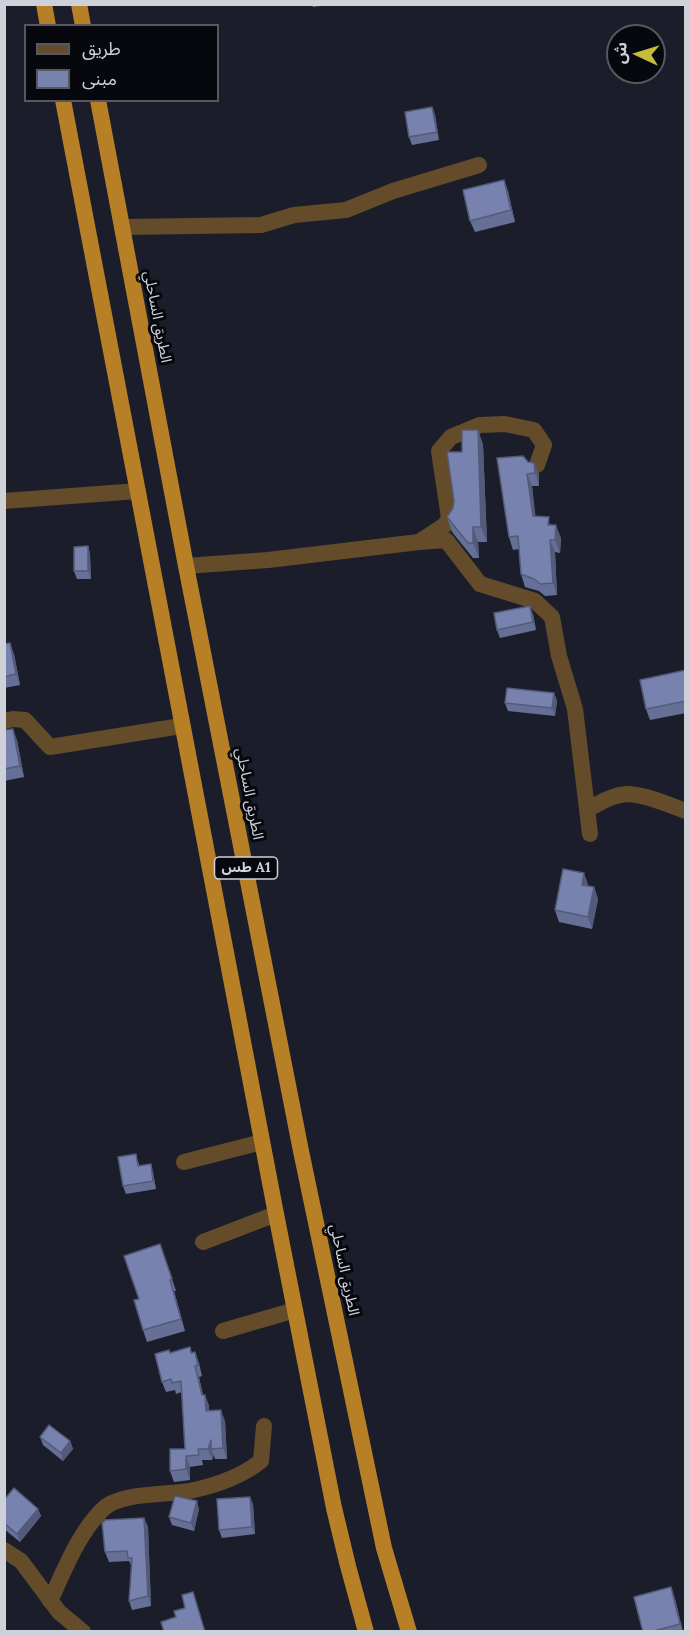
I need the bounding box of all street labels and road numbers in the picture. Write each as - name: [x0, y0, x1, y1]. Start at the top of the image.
- street label: الطريق الساحلي: [139, 270, 175, 364]
- street label: الطريق الساحلي: [231, 747, 267, 841]
- road number: طس A1: [214, 857, 278, 879]
- street label: الطريق الساحلي: [326, 1223, 362, 1317]

